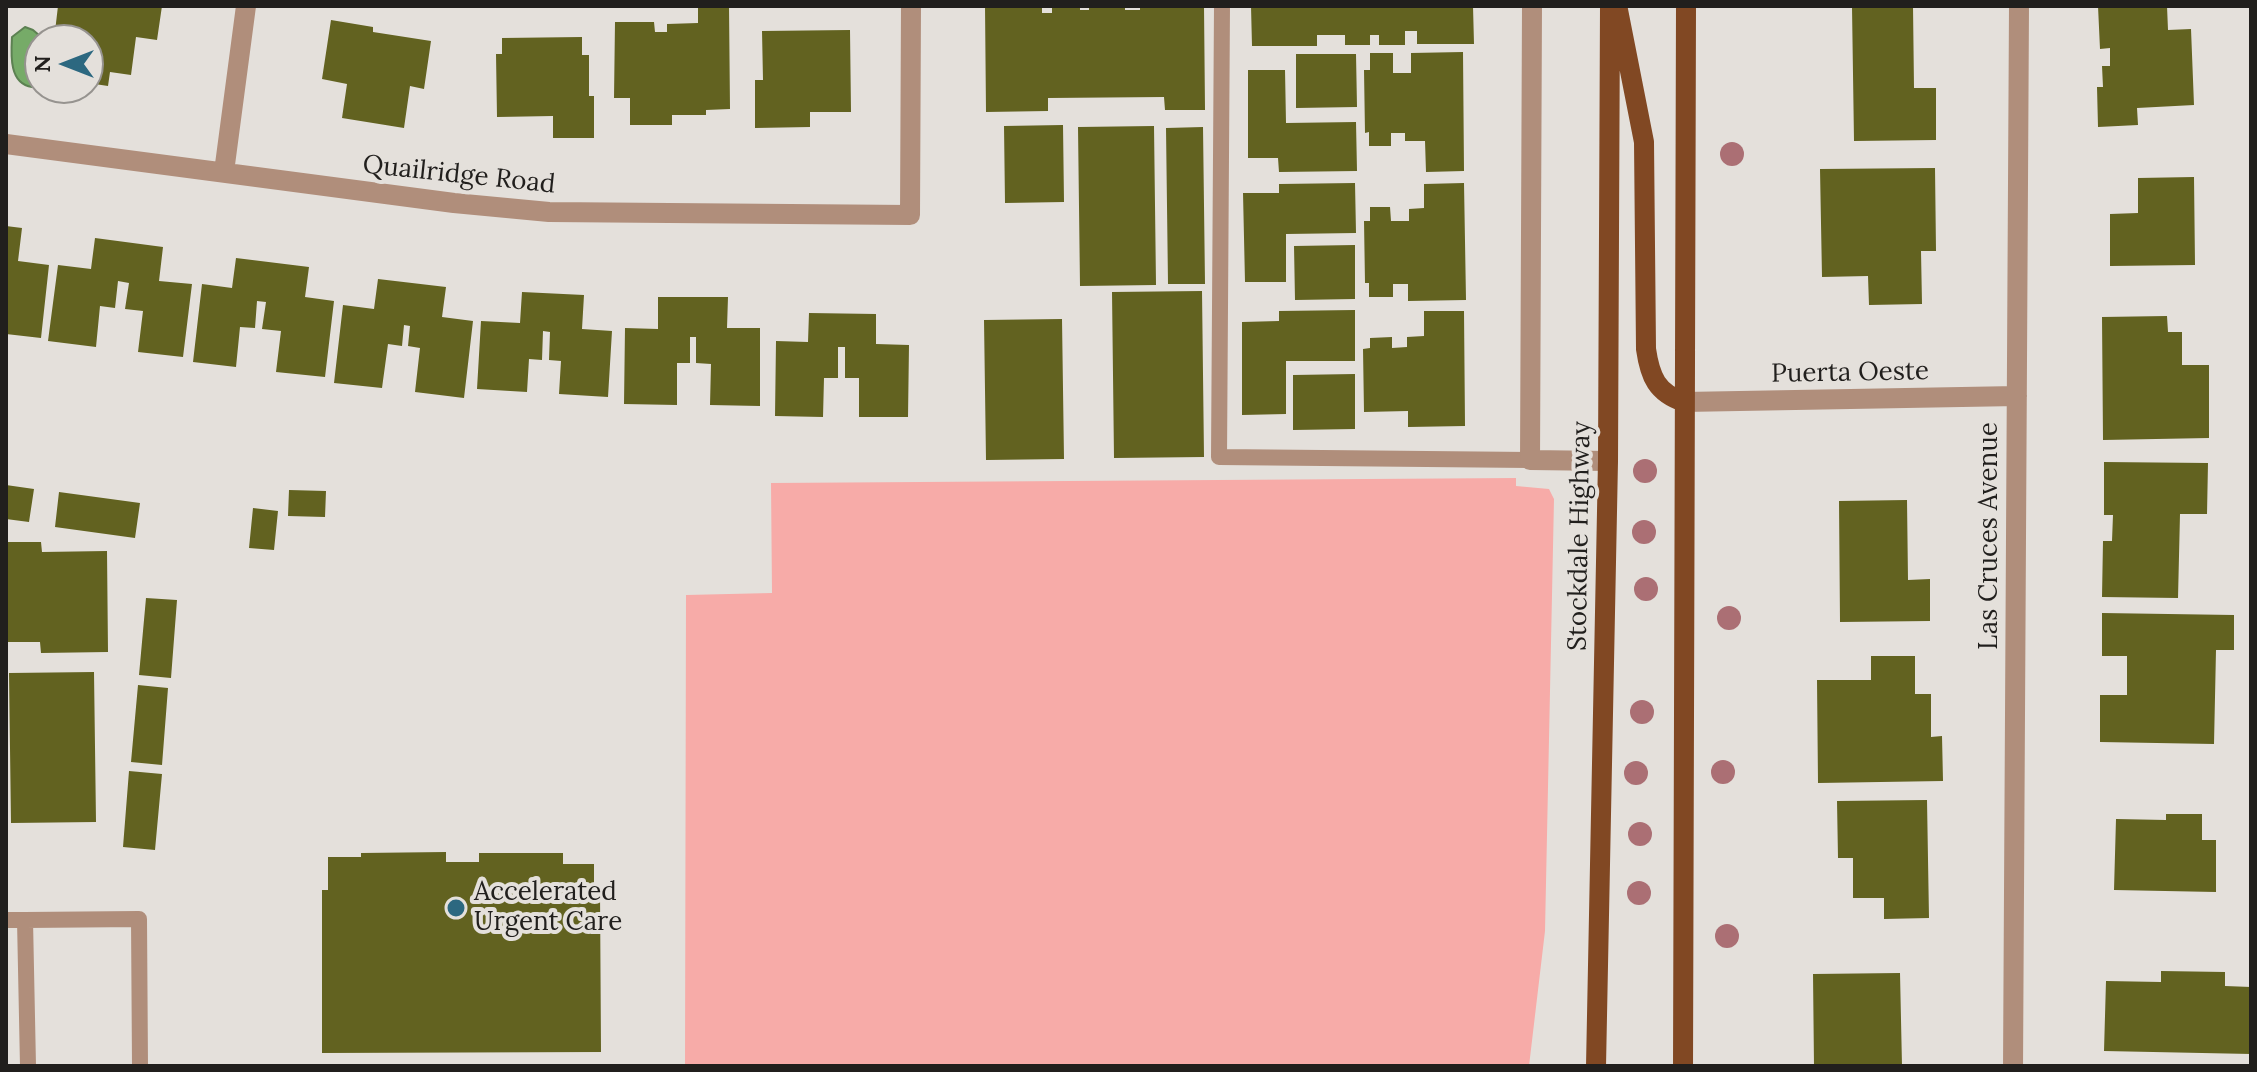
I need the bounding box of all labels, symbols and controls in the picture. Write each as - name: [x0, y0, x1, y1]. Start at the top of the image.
- north arrow: [24, 24, 104, 104]
- text: N: [28, 56, 56, 73]
- street label: Quailridge Road: [361, 149, 557, 201]
- street label: Puerta Oeste: [1771, 356, 1929, 390]
- street label: Stockdale Highway: [1562, 421, 1598, 651]
- street label: Las Cruces Avenue: [1974, 422, 2006, 650]
- place label: Accelerated Urgent Care: [474, 877, 622, 938]
- marker: Accelerated Urgent Care: [445, 897, 467, 919]

